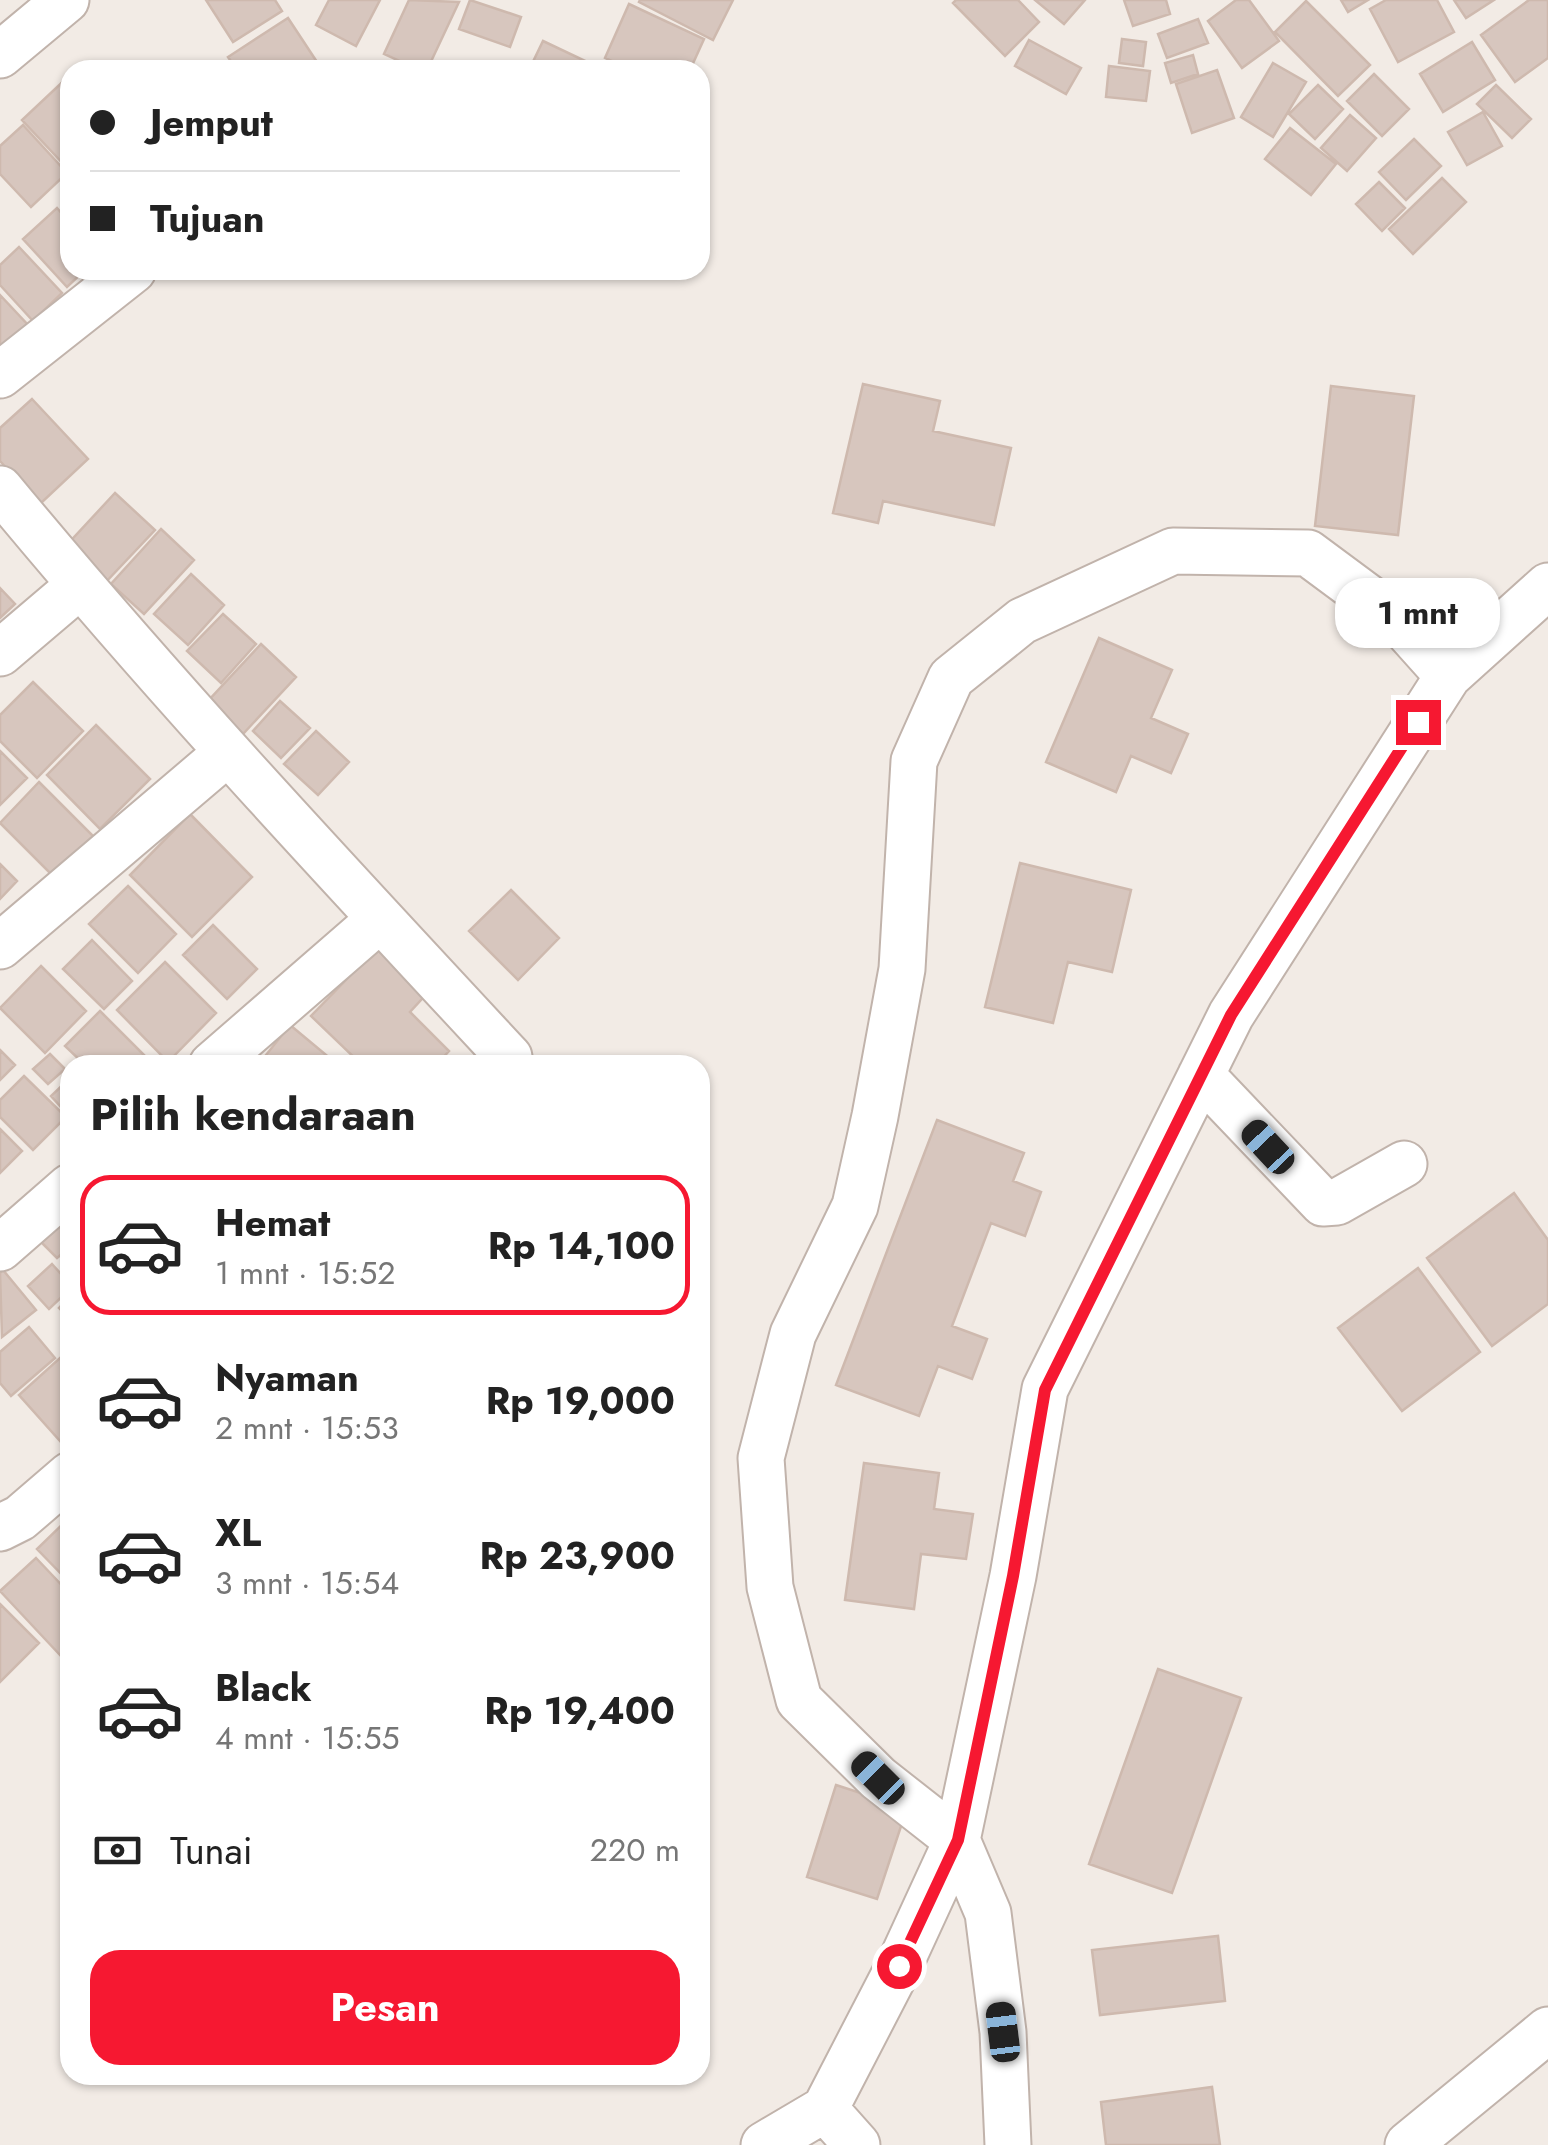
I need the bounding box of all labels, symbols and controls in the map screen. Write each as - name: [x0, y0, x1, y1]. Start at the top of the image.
- text: Jemput: [150, 95, 273, 150]
- text: Tujuan: [150, 191, 265, 246]
- callout: 1 mnt: [1336, 577, 1500, 647]
- text: 1 mnt: [1377, 590, 1458, 636]
- route end: [1396, 700, 1441, 745]
- text: Pilih kendaraan: [90, 1082, 416, 1147]
- car: [1237, 1115, 1299, 1179]
- text: Hemat: [215, 1195, 330, 1250]
- icon: car: [95, 1200, 185, 1290]
- text: Rp 14,100: [488, 1218, 675, 1273]
- text: 1 mnt · 15:52: [215, 1250, 396, 1296]
- text: Nyaman: [215, 1350, 359, 1405]
- icon: car: [95, 1355, 185, 1445]
- text: Rp 19,000: [486, 1373, 675, 1428]
- text: 2 mnt · 15:53: [215, 1405, 399, 1451]
- text: XL: [215, 1505, 261, 1560]
- icon: car: [95, 1510, 185, 1600]
- text: Rp 23,900: [480, 1528, 675, 1583]
- text: 3 mnt · 15:54: [215, 1560, 399, 1606]
- text: Black: [215, 1660, 312, 1715]
- icon: car: [95, 1665, 185, 1755]
- text: Rp 19,400: [484, 1683, 675, 1738]
- text: 4 mnt · 15:55: [215, 1715, 400, 1761]
- car: [846, 1746, 910, 1810]
- icon: cash: [90, 1823, 145, 1878]
- text: Tunai: [170, 1823, 253, 1878]
- text: 220 m: [590, 1827, 680, 1873]
- route start: [877, 1944, 922, 1989]
- button: Pesan: [90, 1950, 680, 2065]
- car: [984, 2000, 1022, 2064]

